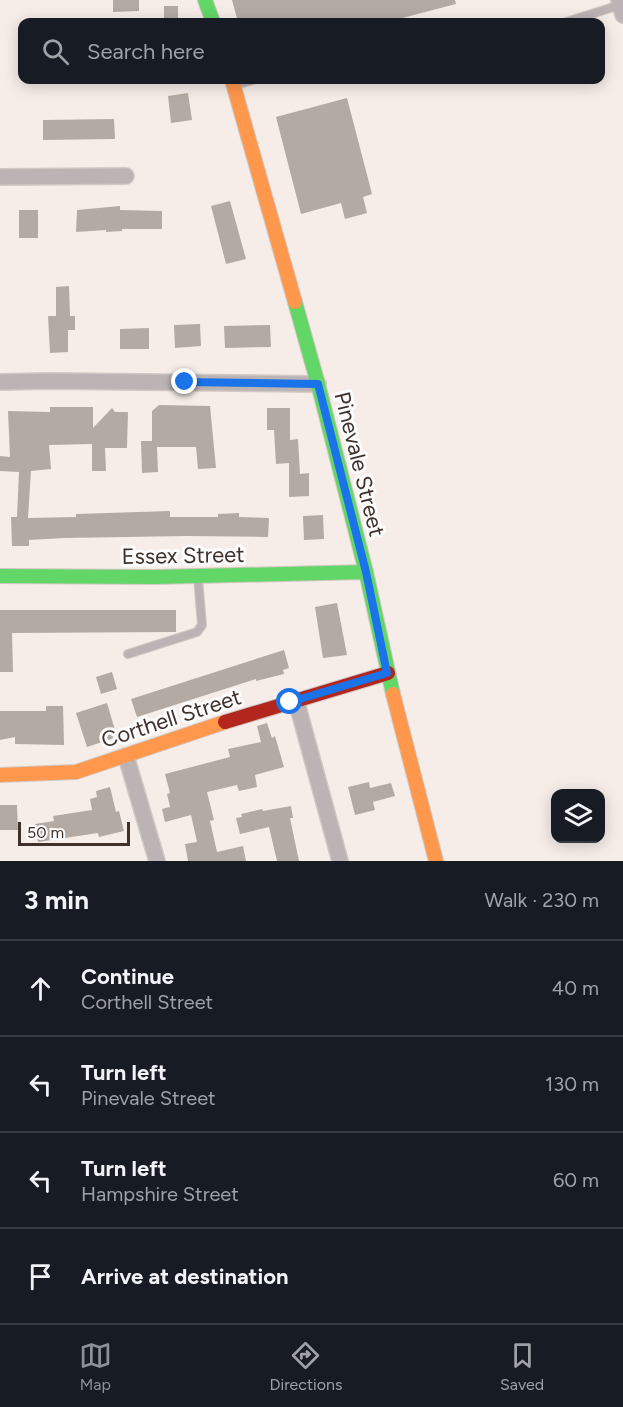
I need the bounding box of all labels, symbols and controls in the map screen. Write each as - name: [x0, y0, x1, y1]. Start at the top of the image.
- search box: [18, 18, 605, 84]
- icon: search: [39, 35, 72, 68]
- text: Search here: [87, 38, 205, 65]
- route end: [171, 368, 197, 394]
- street label: Pinevale Street: [328, 389, 391, 539]
- street label: Essex Street: [121, 541, 245, 570]
- street label: Corthell Street: [98, 683, 244, 754]
- route start: [276, 688, 302, 714]
- map controls: [551, 789, 605, 843]
- button: layers: [551, 789, 605, 843]
- scale bar: [18, 819, 130, 846]
- text: 50 m: [27, 823, 64, 842]
- text: 3 min: [24, 884, 89, 916]
- text: Walk · 230 m: [485, 888, 599, 912]
- text: Continue: [81, 963, 174, 990]
- icon: ahead: [24, 972, 57, 1005]
- text: 40 m: [552, 976, 599, 1000]
- text: Corthell Street: [81, 990, 213, 1014]
- text: Turn left: [81, 1059, 167, 1086]
- icon: left: [24, 1068, 57, 1101]
- text: 130 m: [545, 1072, 599, 1096]
- text: Pinevale Street: [81, 1086, 216, 1110]
- text: Turn left: [81, 1155, 167, 1182]
- icon: left: [24, 1164, 57, 1197]
- text: 60 m: [553, 1168, 599, 1192]
- text: Hampshire Street: [81, 1182, 239, 1206]
- icon: arrive: [24, 1260, 57, 1293]
- text: Arrive at destination: [81, 1263, 289, 1290]
- tab: Map: [79, 1339, 112, 1394]
- tab: Directions: [269, 1339, 342, 1394]
- tab: Saved: [500, 1339, 544, 1394]

